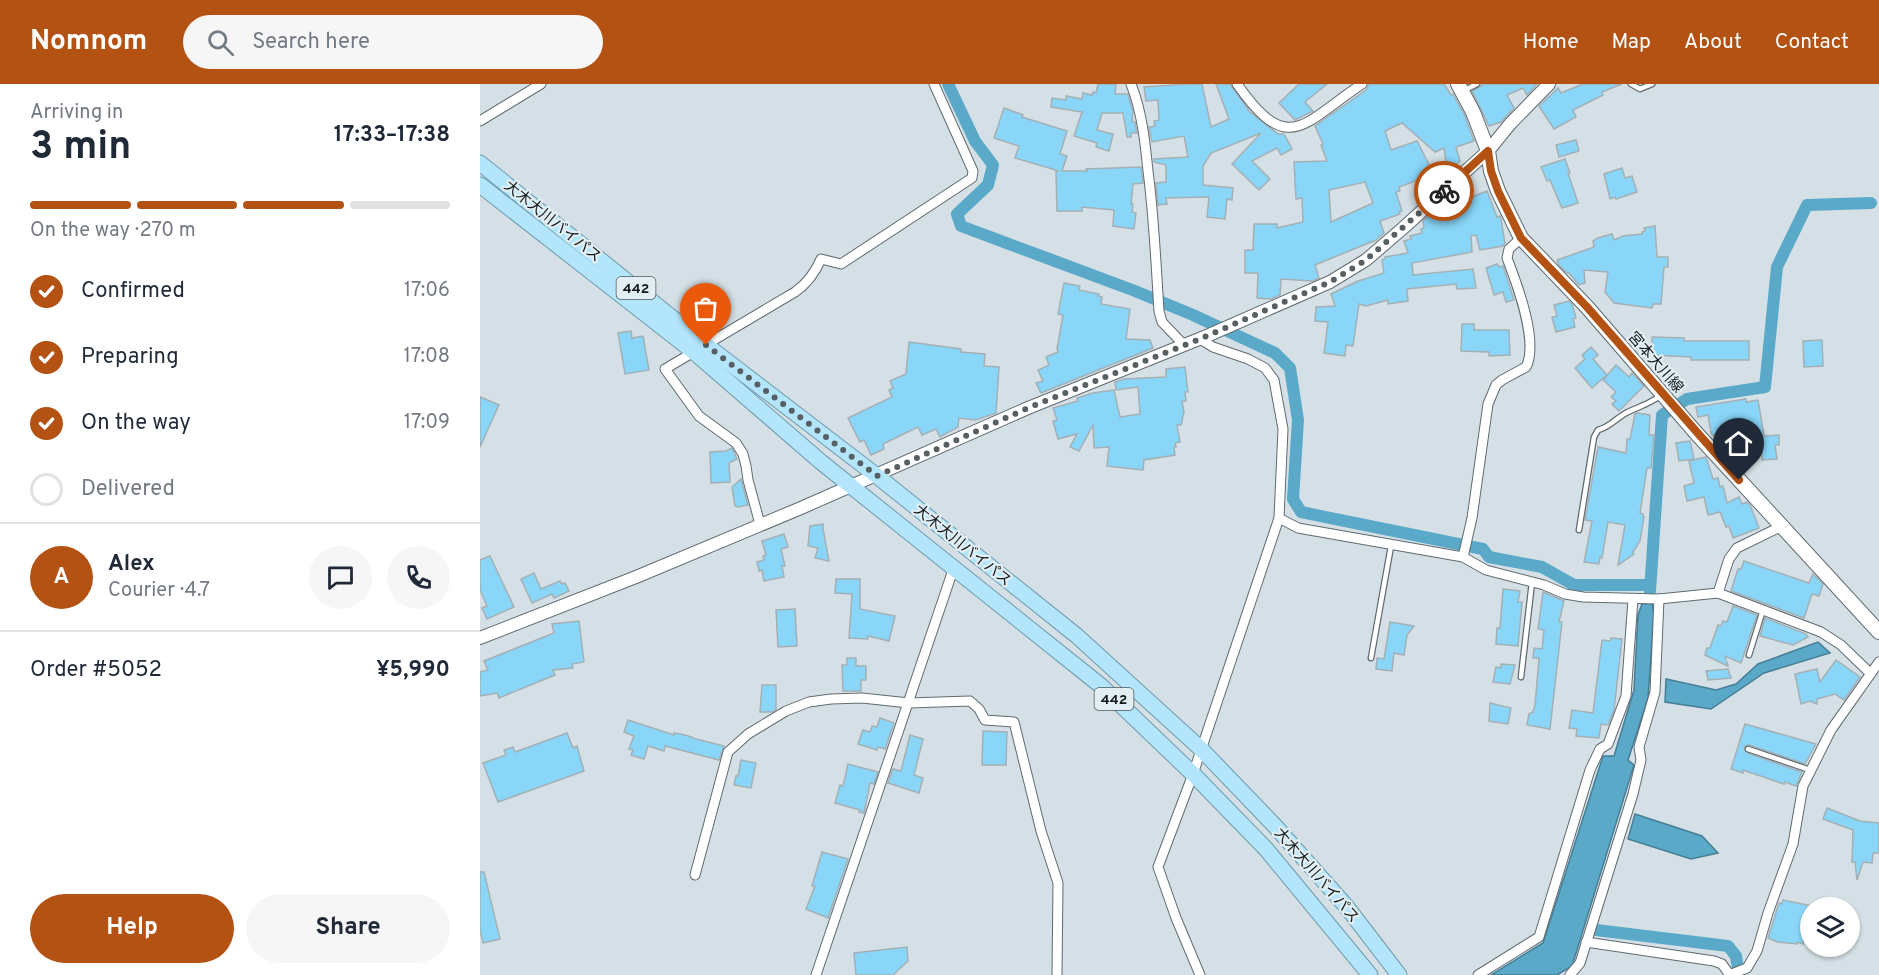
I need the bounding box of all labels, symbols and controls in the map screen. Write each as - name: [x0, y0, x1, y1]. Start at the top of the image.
- search box: [183, 15, 603, 69]
- text: Nomnom: [30, 24, 147, 60]
- icon: search: [204, 26, 237, 59]
- text: Search here: [252, 29, 370, 56]
- text: Home: [1523, 29, 1579, 56]
- text: Map: [1612, 29, 1651, 56]
- text: About: [1684, 29, 1742, 56]
- text: Contact: [1775, 29, 1849, 56]
- text: Arriving in: [30, 100, 123, 126]
- text: 17:33–17:38: [334, 122, 450, 149]
- text: 3 min: [30, 124, 131, 173]
- courier: [1414, 161, 1474, 221]
- icon: bike: [1428, 175, 1461, 208]
- street label: 大木大川バイパス: [500, 177, 605, 267]
- text: On the way · 270 m: [30, 218, 196, 244]
- icon: check: [30, 275, 63, 308]
- road number: 442: [616, 277, 656, 299]
- text: Confirmed: [81, 278, 185, 305]
- text: 17:06: [404, 278, 450, 304]
- pin: [680, 283, 731, 345]
- icon: bag: [689, 292, 722, 325]
- street label: 宮本大川線: [1623, 328, 1687, 398]
- icon: check: [30, 341, 63, 374]
- text: Preparing: [81, 344, 179, 371]
- text: 17:08: [403, 344, 450, 370]
- icon: check: [30, 407, 63, 440]
- text: On the way: [81, 410, 191, 437]
- text: 17:09: [404, 410, 450, 436]
- pin: [1713, 418, 1764, 480]
- icon: home: [1722, 427, 1755, 460]
- text: Delivered: [81, 476, 175, 503]
- street label: 大木大川バイパス: [910, 501, 1015, 591]
- button: chat: [309, 546, 372, 609]
- button: phone: [387, 546, 450, 609]
- text: Alex: [108, 551, 155, 578]
- text: A: [54, 564, 69, 591]
- text: Courier · 4.7: [108, 578, 210, 604]
- text: Order #5052: [30, 657, 162, 684]
- text: ¥5,990: [376, 657, 450, 684]
- road number: 442: [1094, 688, 1134, 710]
- street label: 大木大川バイパス: [1269, 825, 1362, 927]
- button: Help: [30, 894, 234, 963]
- button: Share: [246, 894, 450, 963]
- map controls: [1800, 897, 1860, 957]
- button: layers: [1800, 897, 1860, 957]

